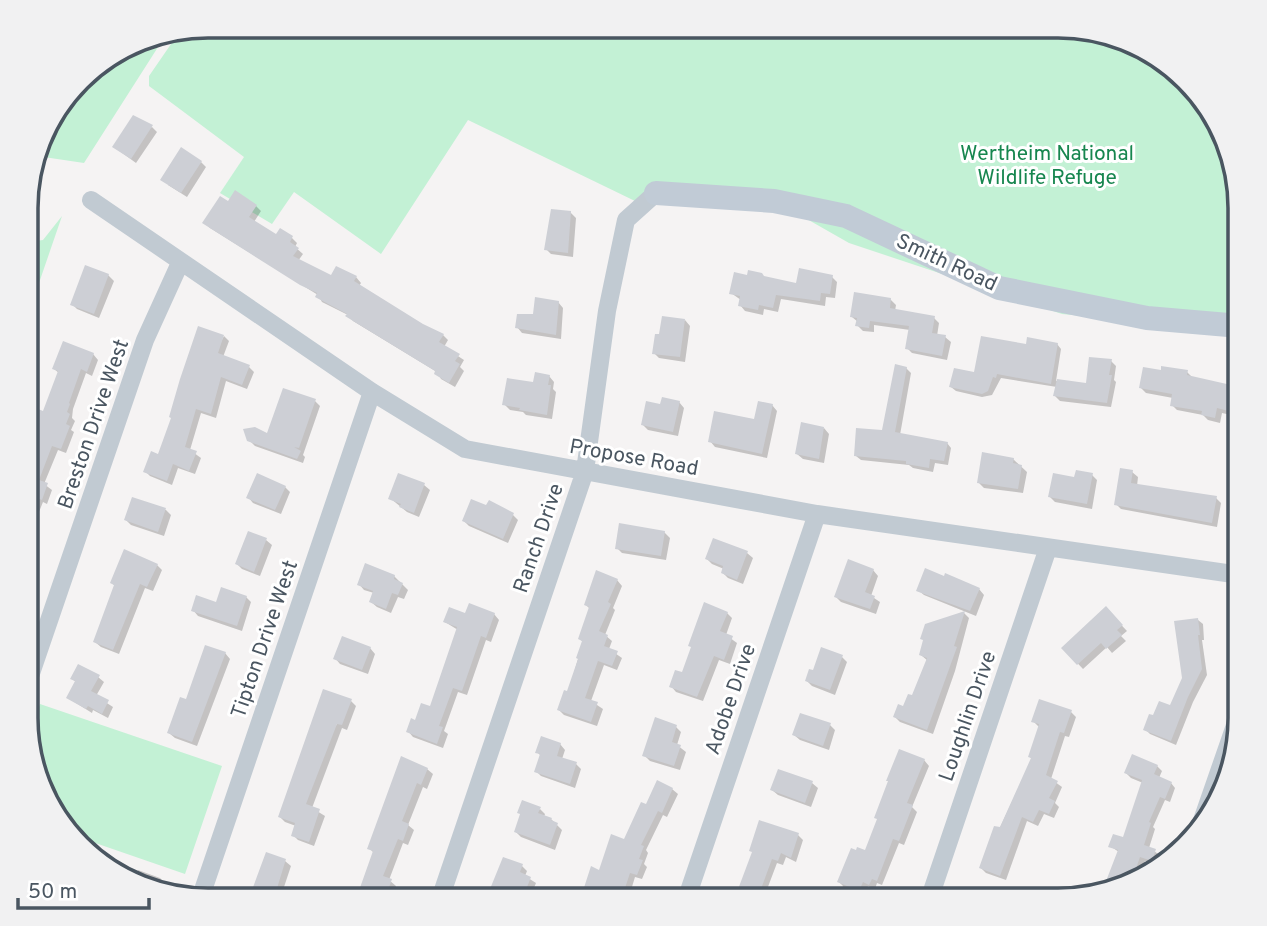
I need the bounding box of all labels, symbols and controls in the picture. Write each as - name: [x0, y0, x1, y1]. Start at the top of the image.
- park label: Wertheim National Wildlife Refuge: [960, 141, 1134, 192]
- street label: Smith Road: [891, 228, 1001, 299]
- street label: Breston Drive West: [53, 336, 136, 513]
- street label: Propose Road: [567, 434, 700, 483]
- street label: Ranch Drive: [508, 480, 571, 597]
- street label: Tipton Drive West: [226, 557, 305, 722]
- street label: Adobe Drive: [700, 640, 763, 759]
- street label: Loughlin Drive: [933, 648, 1003, 785]
- scale bar: [18, 866, 149, 910]
- text: 50 m: [28, 879, 77, 906]

